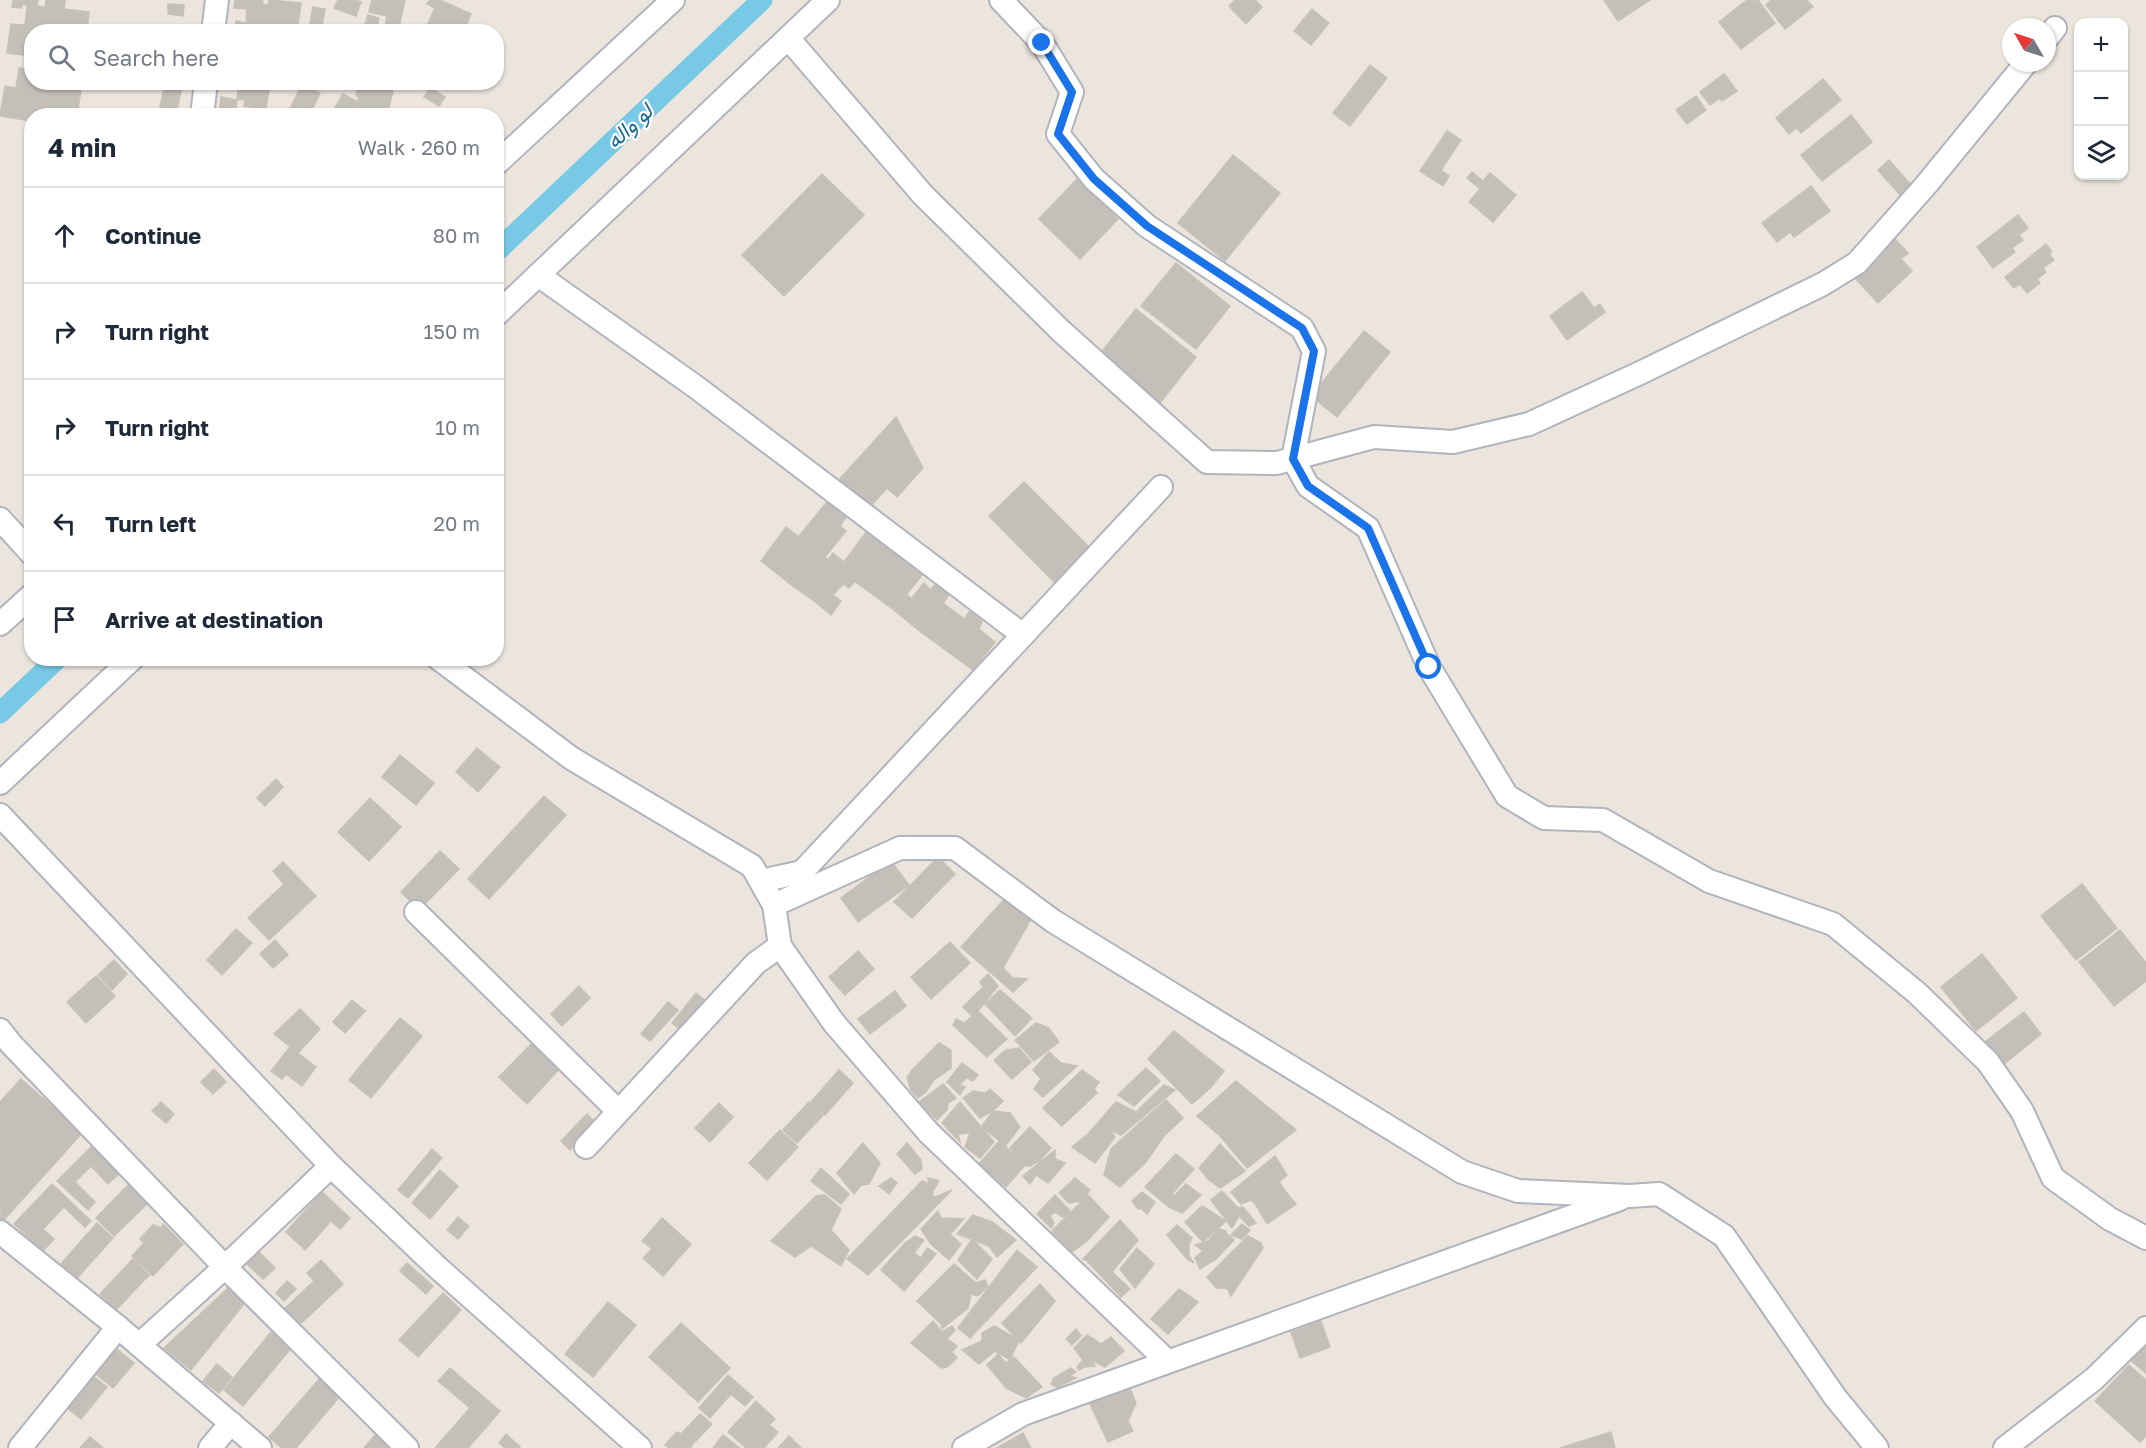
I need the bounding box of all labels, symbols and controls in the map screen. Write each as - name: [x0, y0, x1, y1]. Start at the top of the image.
- north arrow: [2002, 18, 2056, 72]
- map controls: [2074, 18, 2128, 180]
- button: +: [2074, 18, 2128, 72]
- search box: [24, 24, 504, 90]
- route end: [1028, 29, 1054, 55]
- icon: search: [45, 41, 78, 74]
- text: Search here: [93, 44, 219, 71]
- button: −: [2074, 72, 2128, 126]
- water label: لو واله: [600, 95, 660, 155]
- button: layers: [2074, 126, 2128, 180]
- text: 4 min: [48, 132, 116, 163]
- text: Walk · 260 m: [358, 135, 480, 159]
- icon: ahead: [48, 219, 81, 252]
- text: Continue: [105, 222, 201, 249]
- text: 80 m: [433, 223, 480, 247]
- icon: right: [48, 315, 81, 348]
- text: Turn right: [105, 318, 209, 345]
- text: 150 m: [424, 319, 480, 343]
- icon: right: [48, 411, 81, 444]
- text: Turn right: [105, 414, 209, 441]
- text: 10 m: [435, 415, 480, 439]
- icon: left: [48, 507, 81, 540]
- text: Turn left: [105, 510, 196, 537]
- text: 20 m: [433, 511, 480, 535]
- icon: arrive: [48, 603, 81, 636]
- text: Arrive at destination: [105, 606, 323, 633]
- route start: [1415, 653, 1441, 679]

